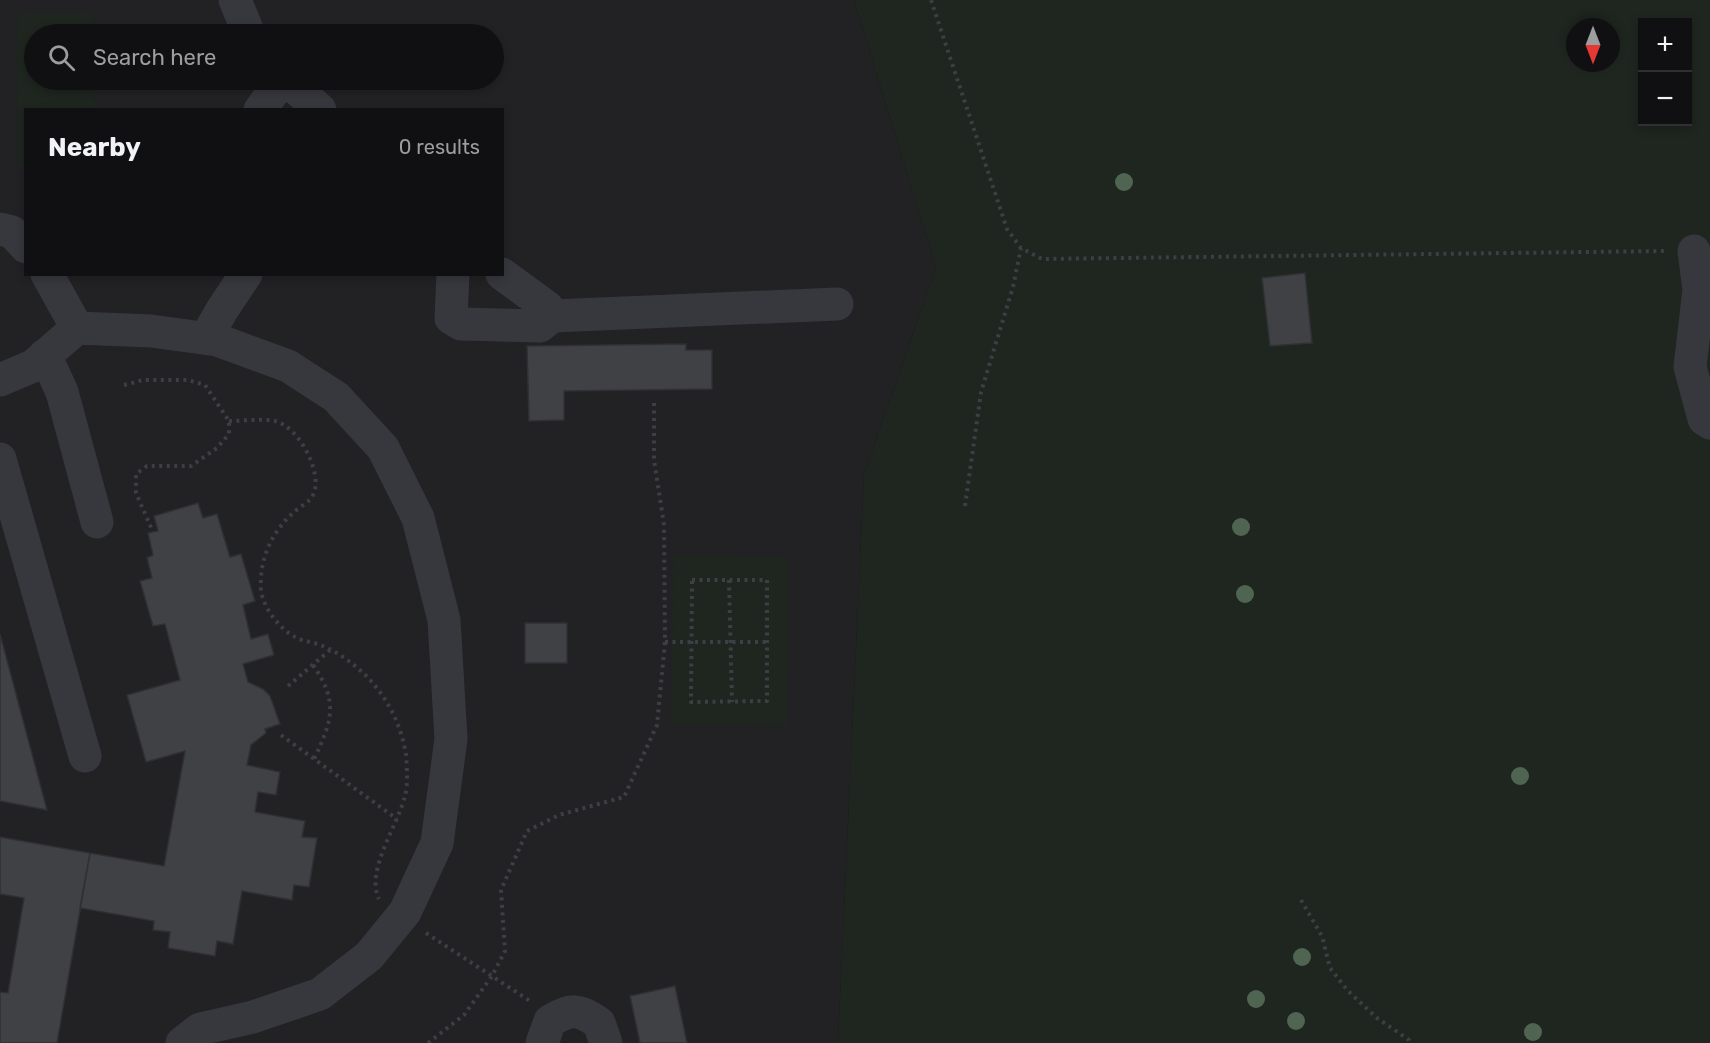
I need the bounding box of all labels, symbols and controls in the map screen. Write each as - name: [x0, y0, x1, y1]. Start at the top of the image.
- north arrow: [1566, 18, 1620, 72]
- map controls: [1638, 18, 1692, 126]
- button: +: [1638, 18, 1692, 72]
- search box: [24, 24, 504, 90]
- icon: search: [45, 41, 78, 74]
- text: Search here: [93, 44, 216, 71]
- button: −: [1638, 72, 1692, 126]
- text: Nearby: [48, 132, 141, 163]
- text: 0 results: [399, 135, 480, 159]

